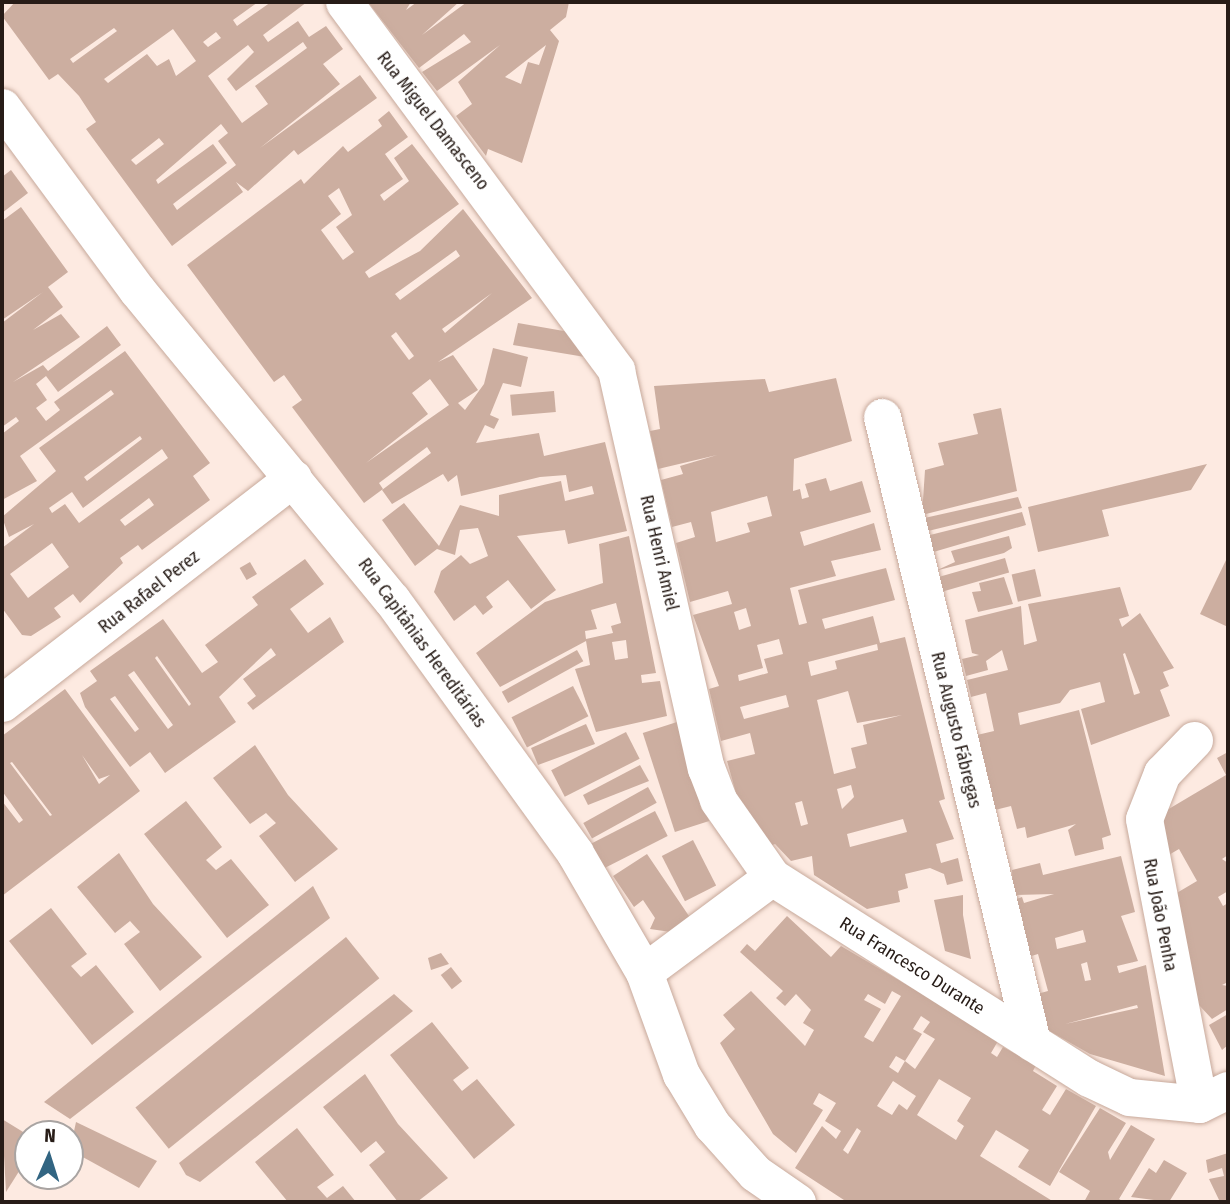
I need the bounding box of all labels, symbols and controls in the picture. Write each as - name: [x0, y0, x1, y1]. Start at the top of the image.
- street label: Rua Miguel Damasceno: [372, 47, 494, 195]
- street label: Rua Henri Amiel: [635, 493, 683, 613]
- street label: Rua Rafael Perez: [94, 546, 204, 638]
- street label: Rua Capitânias Hereditárias: [353, 554, 491, 732]
- street label: Rua Augusto Fábregas: [926, 650, 986, 810]
- street label: Rua João Penha: [1138, 857, 1182, 973]
- street label: Rua Francesco Durante: [835, 913, 989, 1019]
- north arrow: [14, 1120, 84, 1190]
- text: N: [44, 1124, 56, 1147]

